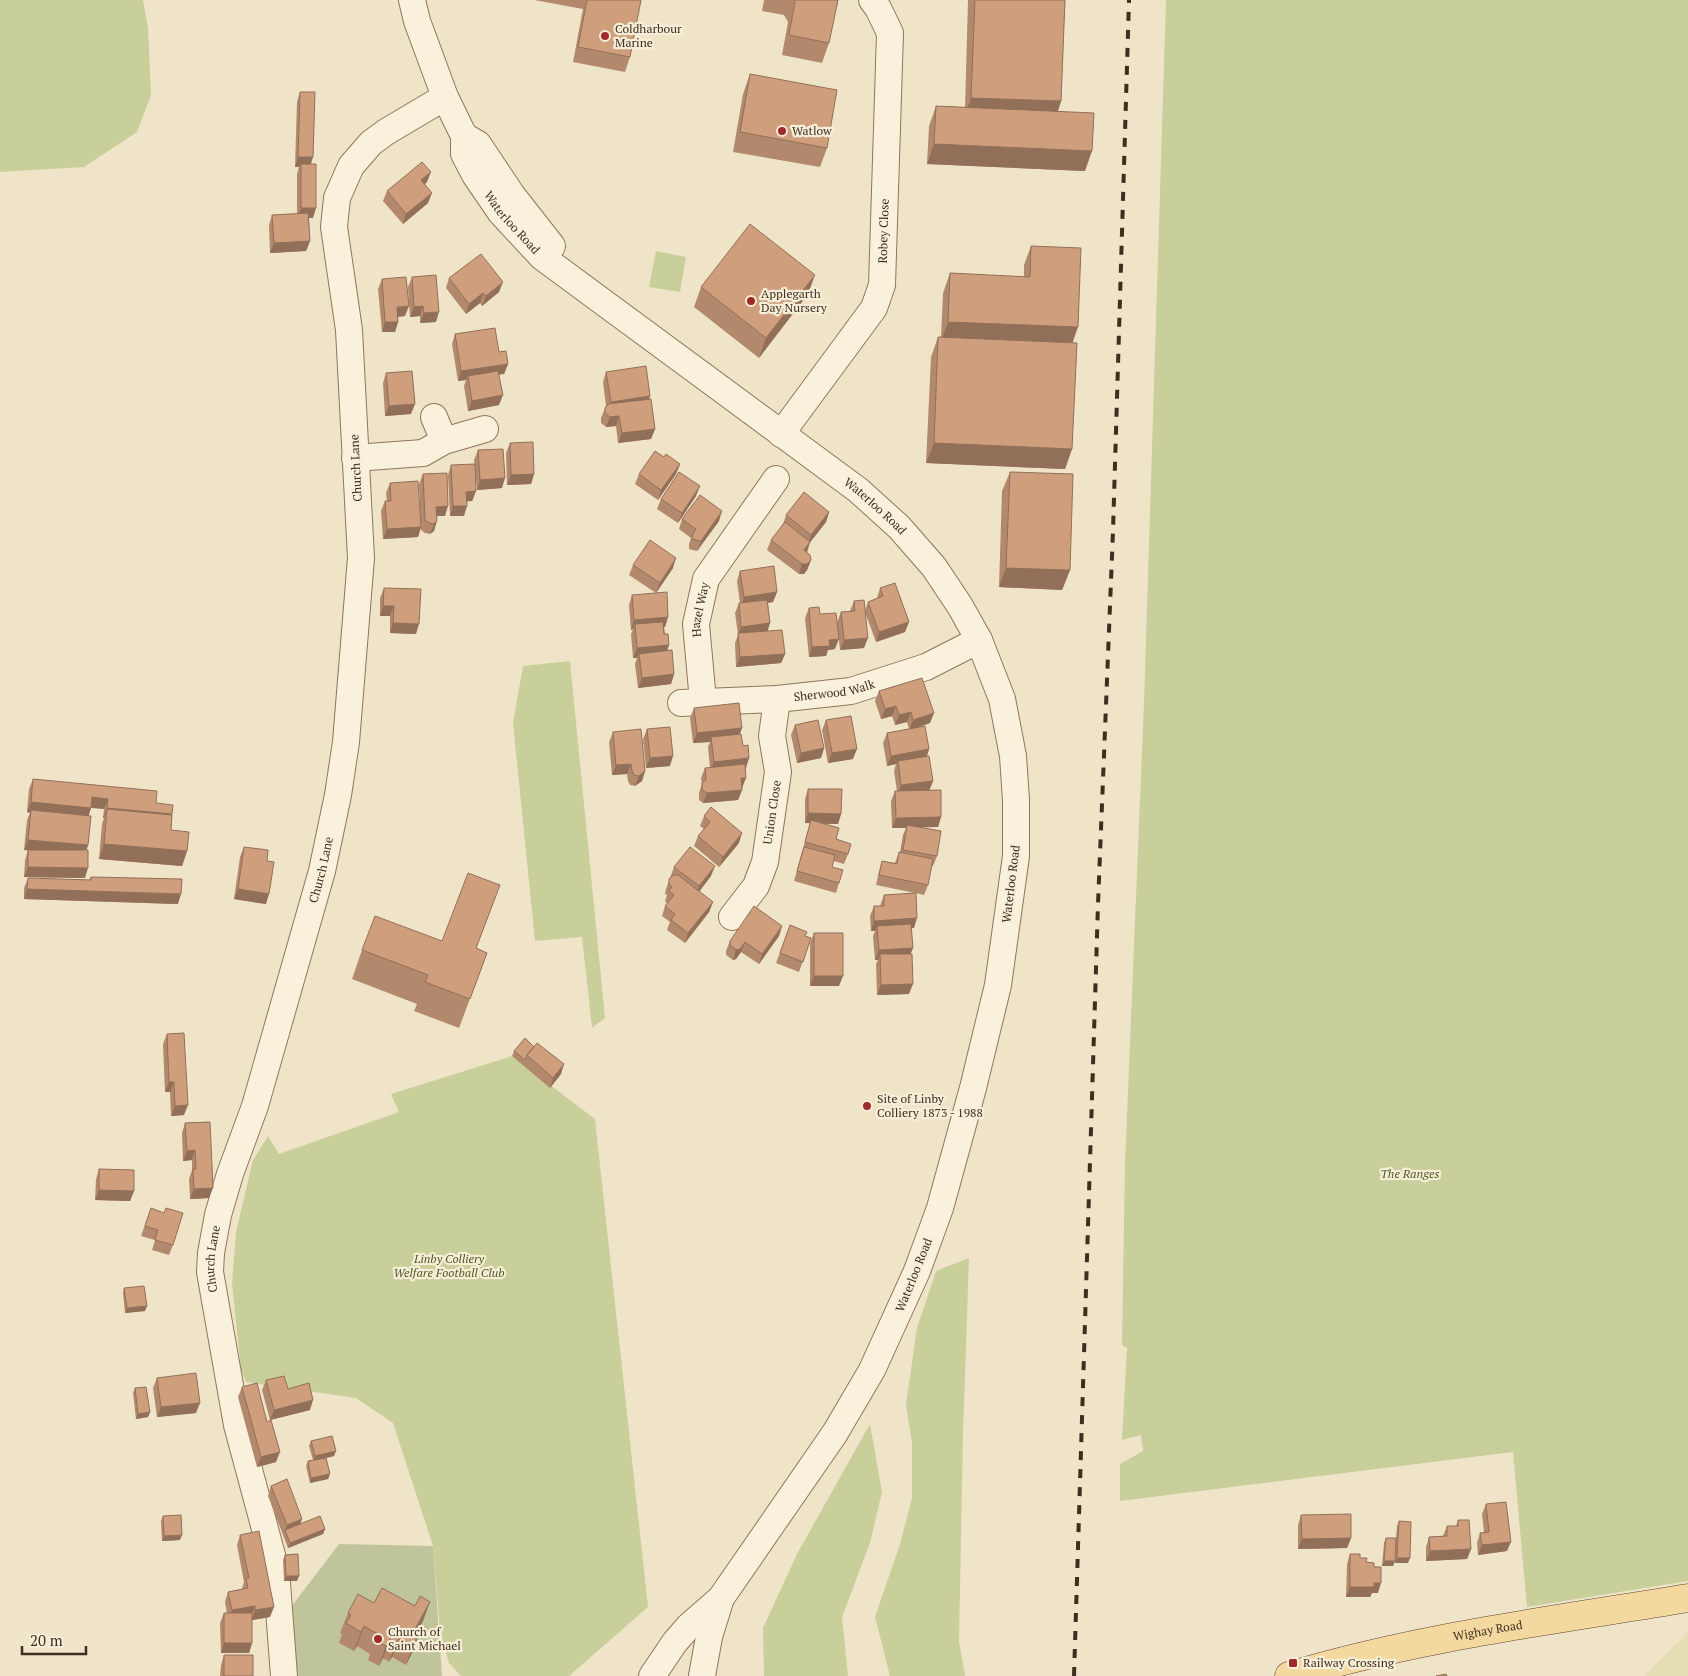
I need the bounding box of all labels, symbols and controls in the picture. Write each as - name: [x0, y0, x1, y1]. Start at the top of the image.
- place label: Coldharbour Marine: [615, 21, 682, 50]
- marker: Coldharbour Marine: [599, 30, 611, 42]
- place label: Watlow: [792, 123, 832, 138]
- marker: Watlow: [776, 125, 788, 137]
- street label: Waterloo Road: [481, 188, 543, 257]
- street label: Robey Close: [875, 198, 892, 264]
- place label: Applegarth Day Nursery: [761, 286, 828, 315]
- marker: Applegarth Day Nursery: [745, 295, 757, 307]
- street label: Church Lane: [346, 434, 365, 502]
- street label: Waterloo Road: [841, 474, 910, 537]
- street label: Hazel Way: [688, 580, 712, 638]
- street label: Sherwood Walk: [793, 676, 877, 704]
- street label: Union Close: [760, 779, 784, 845]
- street label: Church Lane: [305, 835, 336, 905]
- street label: Waterloo Road: [998, 844, 1023, 924]
- place label: Site of Linby Colliery 1873 - 1988: [877, 1091, 983, 1120]
- marker: Site of Linby Colliery 1873 - 1988: [861, 1100, 873, 1112]
- park label: The Ranges: [1381, 1166, 1439, 1181]
- street label: Church Lane: [202, 1224, 223, 1294]
- street label: Waterloo Road: [892, 1235, 935, 1314]
- park label: Linby Colliery Welfare Football Club: [393, 1251, 505, 1280]
- street label: Wighay Road: [1452, 1617, 1524, 1644]
- scale bar: [22, 1624, 86, 1656]
- place label: Church of Saint Michael: [388, 1624, 461, 1653]
- text: 20 m: [30, 1630, 63, 1650]
- marker: Church of Saint Michael: [372, 1633, 384, 1645]
- place label: Railway Crossing: [1303, 1655, 1395, 1670]
- marker: Railway Crossing: [1287, 1657, 1299, 1669]

